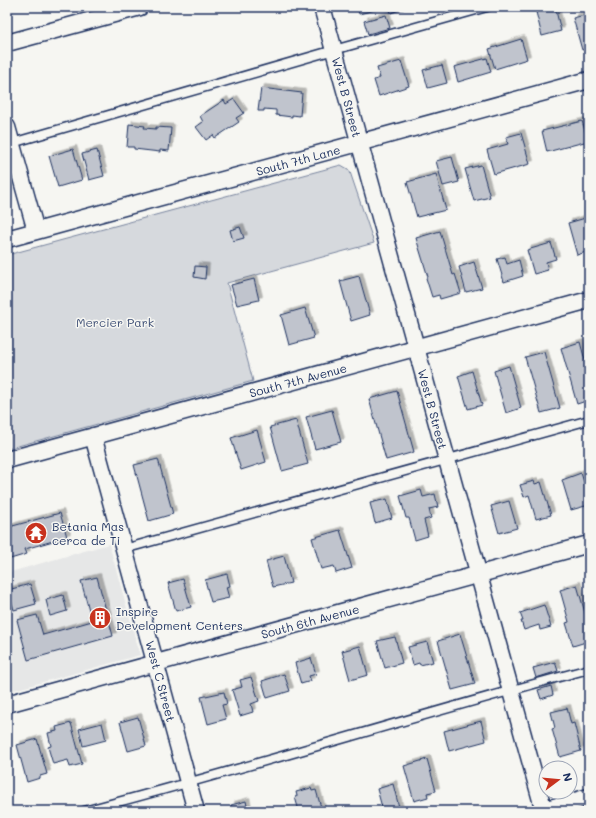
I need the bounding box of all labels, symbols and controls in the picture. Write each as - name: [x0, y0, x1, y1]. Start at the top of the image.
- street label: West B Street: [329, 55, 365, 139]
- street label: South 7th Lane: [254, 141, 342, 179]
- park label: Mercier Park: [76, 314, 154, 330]
- street label: South 7th Avenue: [247, 359, 349, 401]
- street label: West B Street: [415, 367, 451, 451]
- place label: Betania Mas cerca de Ti: [52, 518, 124, 548]
- temple icon: Betania Mas cerca de Ti: [23, 520, 49, 546]
- street label: South 6th Avenue: [259, 600, 361, 642]
- place label: Inspire Development Centers: [116, 603, 243, 633]
- building icon: Inspire Development Centers: [87, 605, 113, 631]
- street label: West C Street: [142, 639, 180, 723]
- north arrow: [538, 760, 578, 800]
- text: N: [560, 771, 576, 783]

